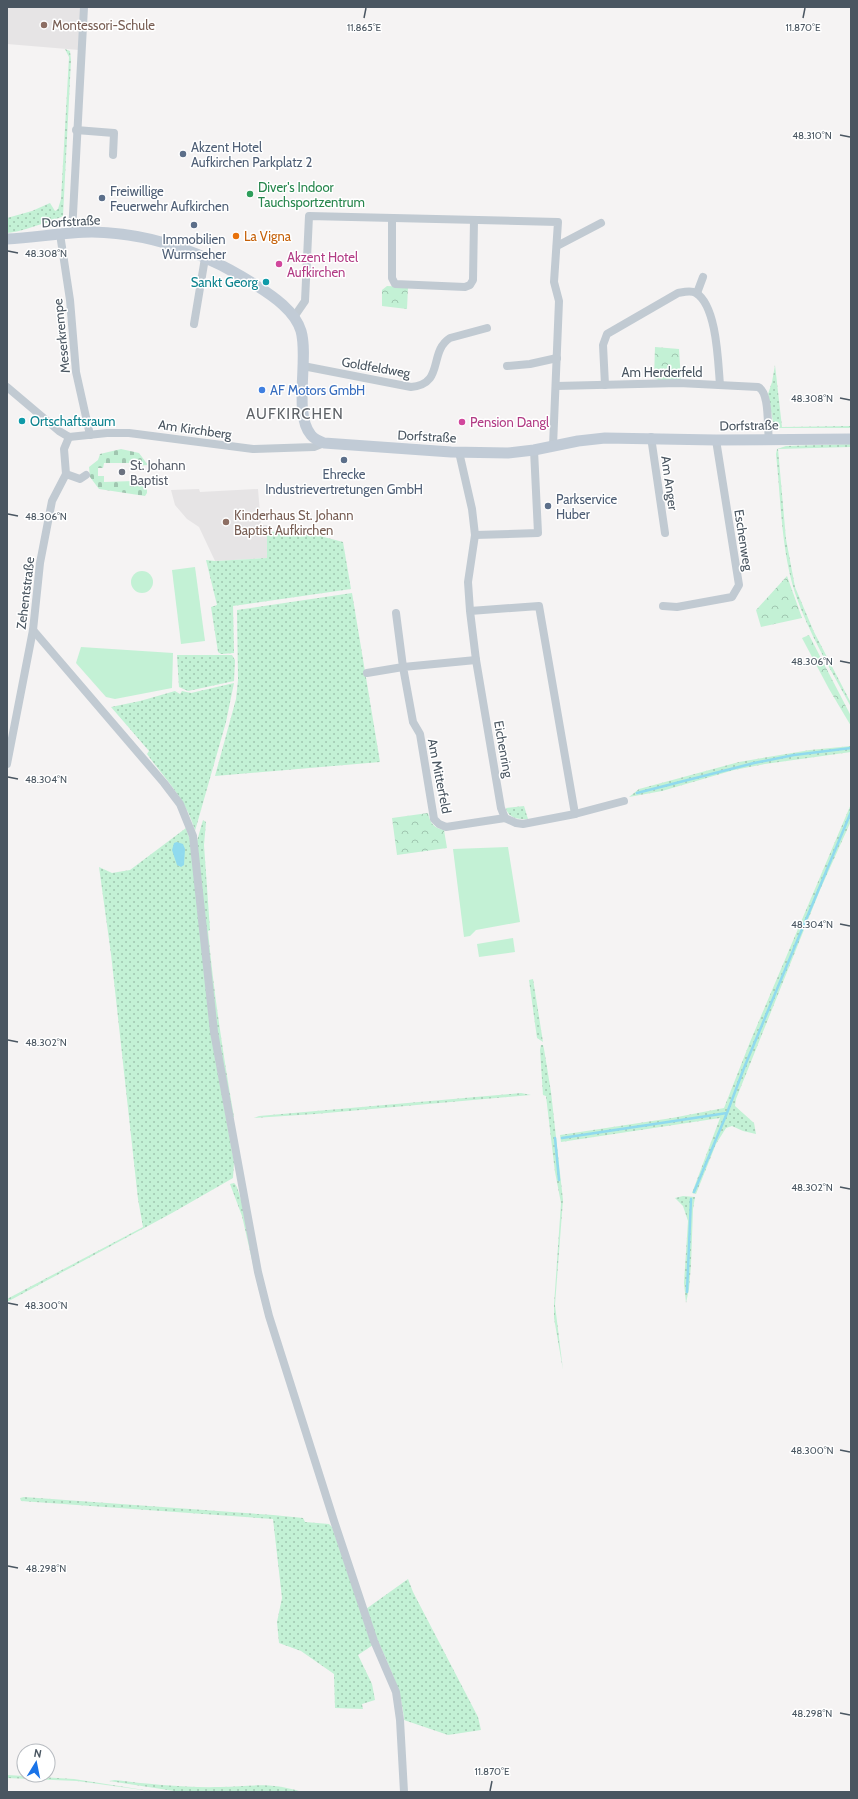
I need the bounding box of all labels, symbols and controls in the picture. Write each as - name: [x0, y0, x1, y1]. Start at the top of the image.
- place label: Montessori-Schule: [52, 17, 155, 33]
- marker: Montessori-Schule: [39, 20, 49, 30]
- text: 11.865°E: [347, 21, 382, 34]
- text: 11.870°E: [785, 21, 821, 34]
- text: 48.310°N: [792, 129, 832, 142]
- place label: Akzent Hotel Aufkirchen Parkplatz 2: [191, 139, 313, 170]
- marker: Akzent Hotel Aufkirchen Parkplatz 2: [178, 149, 188, 159]
- place label: Diver's Indoor Tauchsportzentrum: [258, 179, 365, 210]
- place label: Freiwillige Feuerwehr Aufkirchen: [110, 183, 229, 214]
- marker: Diver's Indoor Tauchsportzentrum: [245, 189, 255, 199]
- marker: Freiwillige Feuerwehr Aufkirchen: [97, 193, 107, 203]
- street label: Dorfstraße: [41, 211, 101, 231]
- marker: Immobilien Wurmseher: [189, 220, 199, 230]
- place label: La Vigna: [244, 228, 292, 244]
- place label: Immobilien Wurmseher: [162, 231, 227, 262]
- marker: La Vigna: [231, 231, 241, 241]
- text: 48.308°N: [25, 247, 67, 260]
- place label: Akzent Hotel Aufkirchen: [287, 249, 358, 280]
- marker: Akzent Hotel Aufkirchen: [274, 259, 284, 269]
- place label: Sankt Georg: [191, 274, 259, 290]
- marker: Sankt Georg: [261, 277, 271, 287]
- street label: Meserkrempe: [49, 298, 73, 374]
- street label: Goldfeldweg: [340, 353, 412, 381]
- street label: Am Herderfeld: [622, 364, 702, 380]
- place label: AF Motors GmbH: [270, 382, 365, 398]
- marker: AF Motors GmbH: [257, 385, 267, 395]
- text: 48.308°N: [791, 392, 833, 405]
- district label: AUFKIRCHEN: [246, 405, 344, 423]
- place label: Ortschaftsraum: [30, 413, 115, 429]
- place label: Pension Dangl: [470, 414, 549, 430]
- marker: Ortschaftsraum: [17, 416, 27, 426]
- street label: Am Kirchberg: [157, 416, 233, 442]
- street label: Dorfstraße: [719, 416, 779, 434]
- marker: Pension Dangl: [457, 417, 467, 427]
- street label: Dorfstraße: [397, 426, 457, 446]
- marker: Ehrecke Industrievertretungen GmbH: [339, 455, 349, 465]
- street label: Am Anger: [658, 455, 682, 512]
- place label: St. Johann Baptist: [130, 457, 186, 488]
- place label: Ehrecke Industrievertretungen GmbH: [265, 466, 423, 497]
- marker: St. Johann Baptist: [117, 467, 127, 477]
- place label: Parkservice Huber: [556, 491, 618, 522]
- marker: Parkservice Huber: [543, 501, 553, 511]
- place label: Kinderhaus St. Johann Baptist Aufkirchen: [234, 507, 354, 538]
- street label: Eschenweg: [731, 508, 757, 572]
- text: 48.306°N: [25, 510, 67, 523]
- marker: Kinderhaus St. Johann Baptist Aufkirchen: [221, 517, 231, 527]
- street label: Zehentstraße: [13, 556, 37, 630]
- text: 48.306°N: [791, 655, 833, 668]
- street label: Eichenring: [491, 719, 517, 779]
- street label: Am Mitterfeld: [425, 737, 455, 815]
- text: 48.304°N: [25, 773, 67, 786]
- text: 48.304°N: [791, 918, 833, 931]
- text: 48.302°N: [25, 1036, 67, 1049]
- text: 48.302°N: [791, 1181, 833, 1194]
- text: 48.300°N: [24, 1299, 68, 1312]
- text: 48.300°N: [790, 1444, 834, 1457]
- text: 48.298°N: [26, 1562, 66, 1575]
- text: 48.298°N: [792, 1707, 832, 1720]
- north arrow: [16, 1743, 56, 1783]
- text: N: [33, 1746, 43, 1761]
- text: 11.870°E: [474, 1765, 510, 1778]

